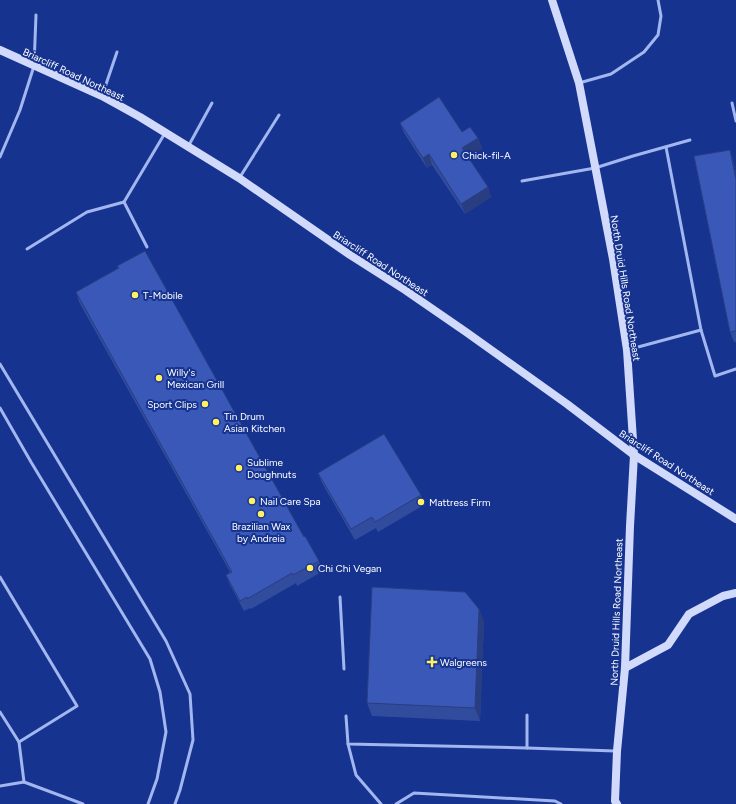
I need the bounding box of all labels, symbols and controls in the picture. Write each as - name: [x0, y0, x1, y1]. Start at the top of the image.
- street label: Briarcliff Road Northeast: [21, 45, 127, 104]
- place label: Chick-fil-A: [462, 149, 511, 162]
- marker: Chick-fil-A: [449, 150, 459, 160]
- street label: North Druid Hills Road Northeast: [608, 214, 643, 362]
- street label: Briarcliff Road Northeast: [331, 228, 431, 299]
- place label: T-Mobile: [143, 289, 183, 302]
- marker: T-Mobile: [130, 290, 140, 300]
- place label: Willy's Mexican Grill: [167, 366, 224, 391]
- marker: Willy's Mexican Grill: [154, 373, 164, 383]
- place label: Sport Clips: [147, 398, 197, 411]
- marker: Sport Clips: [200, 399, 210, 409]
- place label: Tin Drum Asian Kitchen: [224, 410, 286, 435]
- marker: Tin Drum Asian Kitchen: [211, 417, 221, 427]
- street label: Briarcliff Road Northeast: [617, 427, 717, 498]
- place label: Sublime Doughnuts: [247, 456, 297, 481]
- marker: Sublime Doughnuts: [234, 463, 244, 473]
- place label: Nail Care Spa: [260, 495, 321, 508]
- marker: Nail Care Spa: [247, 496, 257, 506]
- place label: Mattress Firm: [429, 496, 490, 509]
- marker: Mattress Firm: [416, 497, 426, 507]
- marker: Brazilian Wax by Andreia: [256, 509, 266, 519]
- place label: Brazilian Wax by Andreia: [232, 520, 291, 545]
- street label: North Druid Hills Road Northeast: [607, 538, 626, 686]
- place label: Chi Chi Vegan: [318, 562, 382, 575]
- marker: Chi Chi Vegan: [305, 563, 315, 573]
- place label: Walgreens: [440, 656, 487, 669]
- marker: Walgreens: [427, 657, 437, 667]

